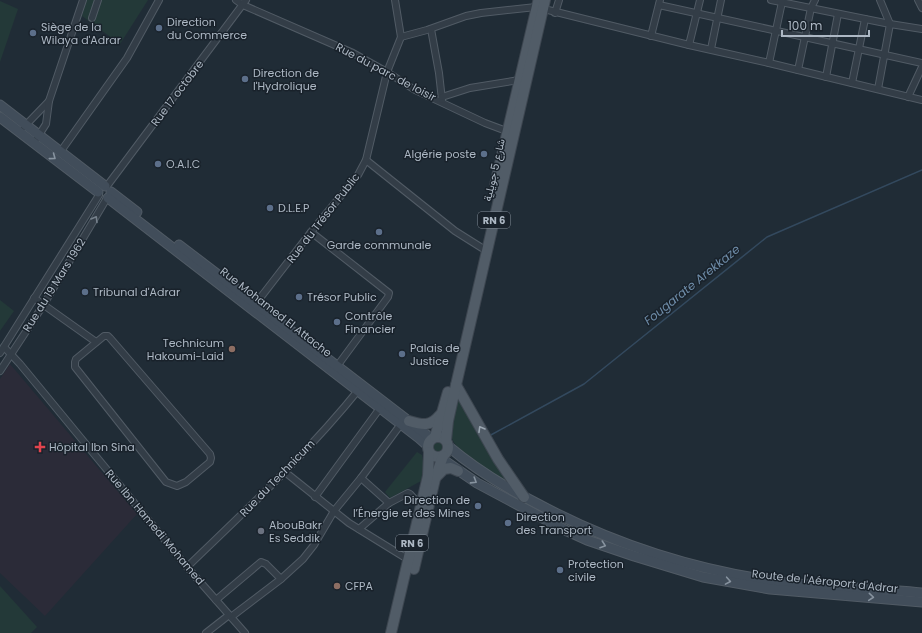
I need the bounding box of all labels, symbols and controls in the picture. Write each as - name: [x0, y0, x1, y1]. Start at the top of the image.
- scale bar: [782, 12, 869, 38]
- place label: Direction du Commerce: [167, 14, 247, 43]
- text: 100 m: [788, 17, 822, 34]
- place label: Siège de la Wilaya d'Adrar: [41, 19, 121, 48]
- marker: Direction du Commerce: [154, 23, 164, 33]
- marker: Siège de la Wilaya d'Adrar: [28, 28, 38, 38]
- street label: Rue du parc de loisir: [333, 39, 439, 105]
- street label: Rue 17 octobre: [147, 56, 207, 129]
- place label: Direction de l'Hydrolique: [253, 65, 319, 94]
- marker: Direction de l'Hydrolique: [240, 74, 250, 84]
- street label: شارع 5 جويلية: [479, 137, 509, 203]
- place label: Algérie poste: [404, 146, 476, 162]
- marker: Algérie poste: [479, 149, 489, 159]
- one-way arrow: [49, 153, 56, 160]
- place label: O.A.I.C: [166, 156, 200, 172]
- marker: O.A.I.C: [153, 159, 163, 169]
- street label: Rue du Trésor Public: [283, 169, 364, 266]
- place label: D.L.E.P: [278, 200, 309, 216]
- marker: D.L.E.P: [265, 203, 275, 213]
- road number: RN 6: [478, 212, 510, 228]
- one-way arrow: [90, 217, 97, 224]
- marker: Garde communale: [374, 227, 384, 237]
- street label: Rue du 19 Mars 1962: [19, 235, 89, 335]
- place label: Garde communale: [327, 237, 432, 253]
- water label: Fougarate Arekkaze: [640, 240, 744, 329]
- street label: Rue Mohamed El Attache: [217, 263, 335, 361]
- place label: Tribunal d'Adrar: [93, 284, 180, 300]
- marker: Tribunal d'Adrar: [80, 287, 90, 297]
- place label: Trésor Public: [307, 289, 377, 305]
- marker: Trésor Public: [294, 292, 304, 302]
- place label: Contrôle Financier: [345, 308, 395, 337]
- marker: Contrôle Financier: [332, 317, 342, 327]
- place label: Technicum Hakoumi-Laid: [147, 335, 224, 364]
- place label: Palais de Justice: [410, 340, 460, 369]
- marker: Technicum Hakoumi-Laid: [227, 344, 237, 354]
- marker: Palais de Justice: [397, 349, 407, 359]
- one-way arrow: [478, 426, 485, 433]
- street label: Rue du Technicum: [236, 436, 318, 520]
- place label: Hôpital Ibn Sina: [49, 439, 135, 455]
- marker: Hôpital Ibn Sina: [34, 441, 46, 453]
- street label: Rue Ibn Hamedi Mohamed: [102, 466, 208, 588]
- one-way arrow: [470, 476, 477, 484]
- place label: Direction de l’Énergie et des Mines: [353, 492, 470, 521]
- marker: Direction de l’Énergie et des Mines: [473, 501, 483, 511]
- place label: Direction des Transport: [516, 509, 592, 538]
- place label: AbouBakr Es Seddik: [269, 517, 322, 546]
- marker: Direction des Transport: [503, 518, 513, 528]
- marker: AbouBakr Es Seddik: [256, 526, 266, 536]
- road number: RN 6: [396, 535, 428, 551]
- one-way arrow: [599, 540, 606, 549]
- place label: Protection civile: [568, 556, 624, 585]
- marker: Protection civile: [555, 565, 565, 575]
- street label: Route de l'Aéroport d'Adrar: [751, 565, 899, 597]
- one-way arrow: [724, 577, 731, 585]
- place label: CFPA: [345, 578, 373, 594]
- marker: CFPA: [332, 581, 342, 591]
- one-way arrow: [868, 593, 874, 602]

